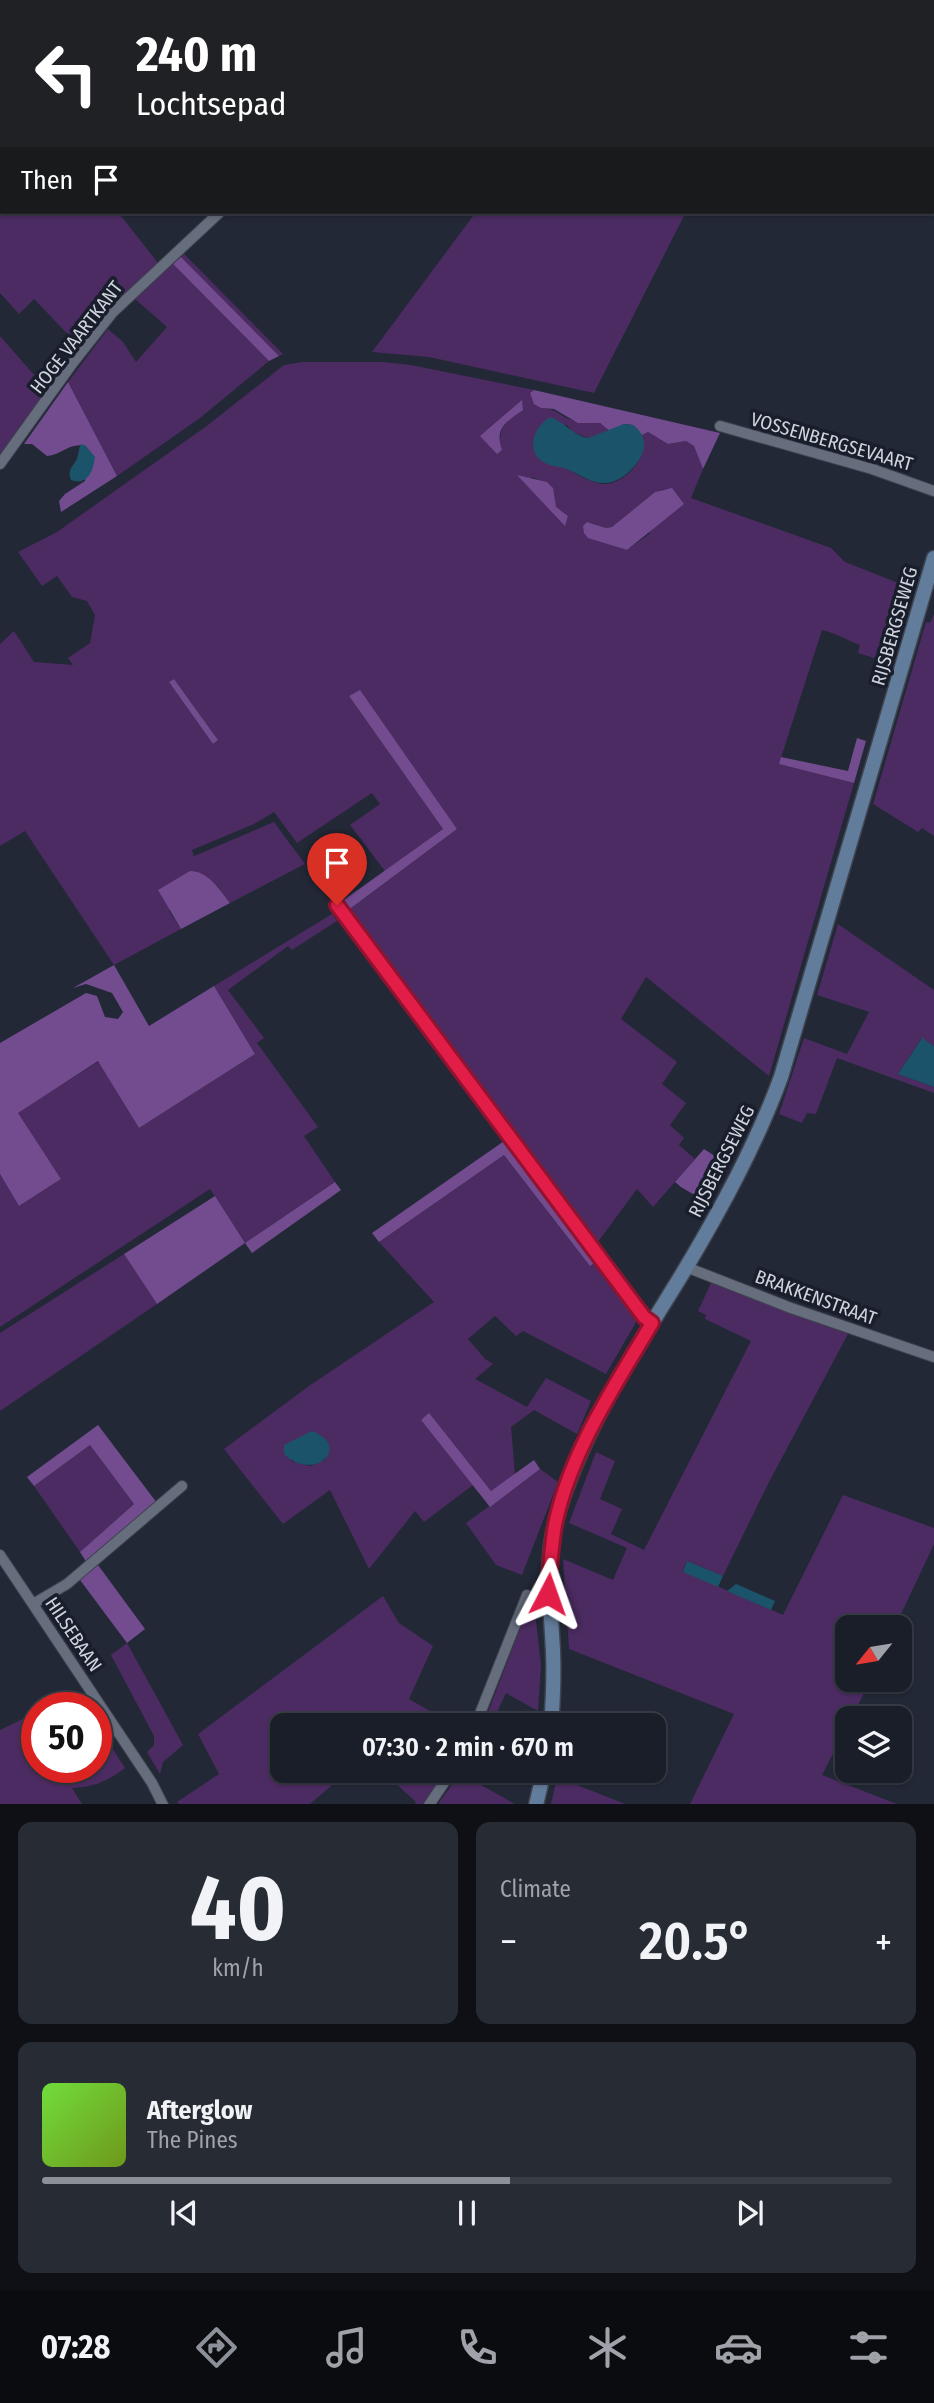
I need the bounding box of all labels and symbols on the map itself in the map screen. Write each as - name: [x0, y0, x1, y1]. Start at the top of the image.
- street label: HOGE VAARTKANT: [25, 276, 128, 398]
- street label: VOSSENBERGSEVAART: [748, 407, 916, 476]
- street label: RIJSBERGSEWEG: [867, 564, 922, 688]
- pin: [307, 833, 367, 905]
- street label: RIJSBERGSEWEG: [683, 1101, 759, 1221]
- street label: BRAKKENSTRAAT: [752, 1265, 880, 1330]
- position arrow: [511, 1557, 585, 1631]
- street label: HILSEBAAN: [40, 1593, 107, 1676]
- north arrow: [835, 1615, 912, 1692]
- speed limit sign: 50: [21, 1692, 112, 1783]

